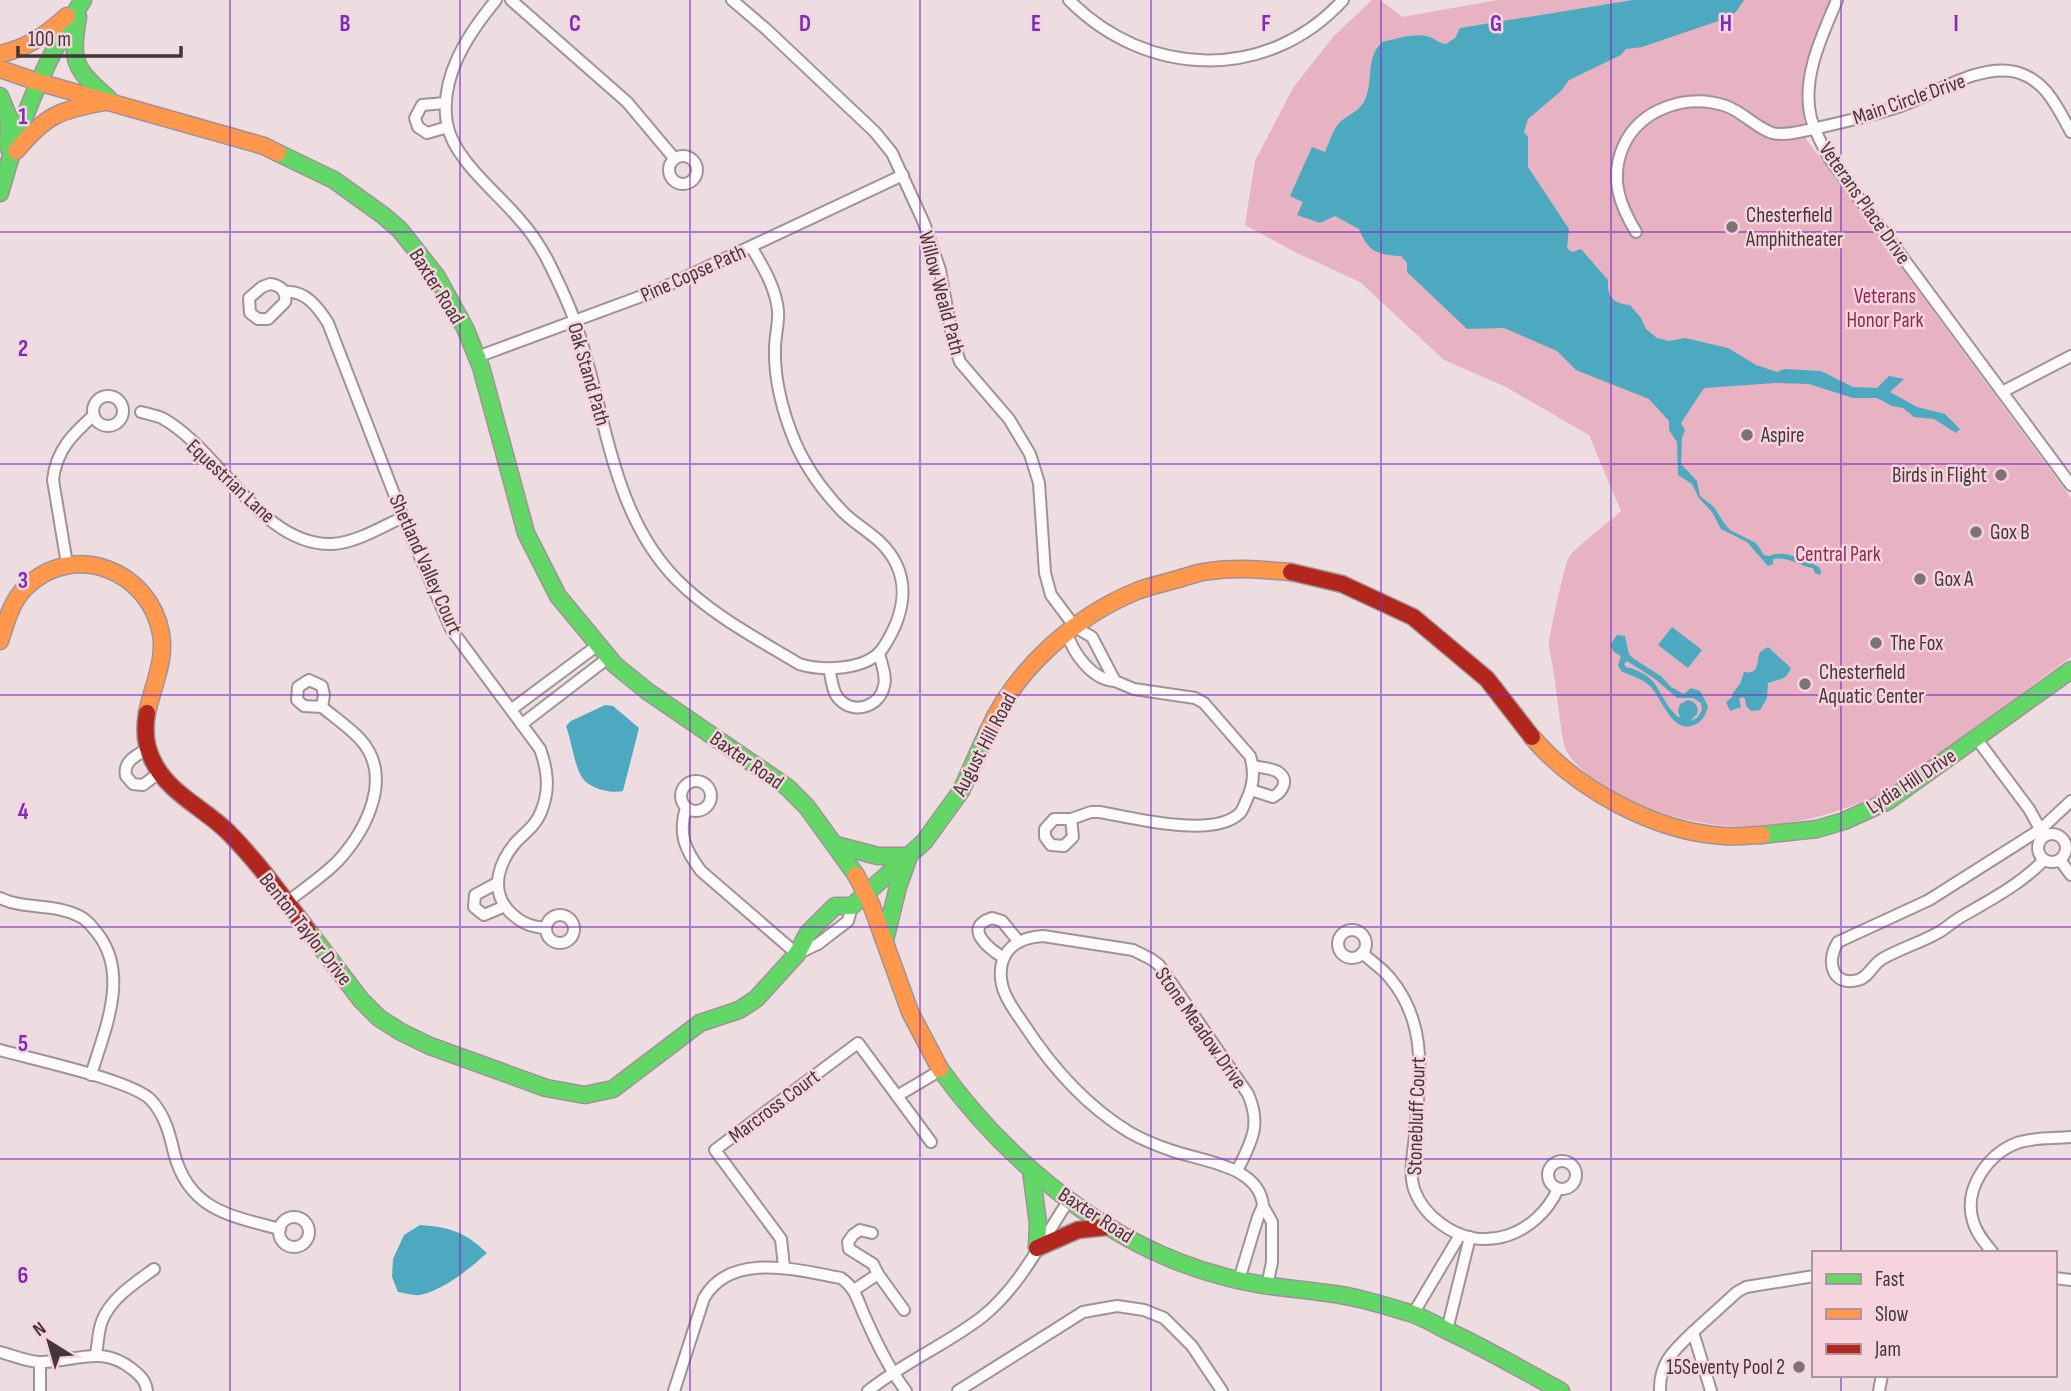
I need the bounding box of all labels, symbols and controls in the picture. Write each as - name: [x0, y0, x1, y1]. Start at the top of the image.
- text: B: [340, 10, 351, 38]
- text: C: [569, 10, 581, 38]
- text: D: [799, 10, 811, 38]
- text: E: [1031, 10, 1041, 38]
- text: F: [1261, 10, 1271, 38]
- text: G: [1490, 10, 1502, 38]
- text: H: [1720, 10, 1732, 38]
- text: I: [1953, 10, 1959, 38]
- scale bar: [18, 14, 180, 58]
- text: 100 m: [28, 27, 71, 52]
- street label: Main Circle Drive: [1850, 69, 1969, 130]
- text: 1: [18, 103, 28, 131]
- street label: Veterans Place Drive: [1813, 137, 1916, 269]
- place label: Chesterfield Amphitheater: [1745, 203, 1843, 252]
- marker: Chesterfield Amphitheater: [1724, 219, 1740, 235]
- street label: Willow Weald Path: [913, 229, 970, 358]
- street label: Pine Copse Path: [637, 239, 750, 308]
- street label: Baxter Road: [404, 244, 470, 329]
- park label: Veterans Honor Park: [1846, 284, 1924, 333]
- street label: Oak Stand Path: [562, 320, 615, 429]
- text: 2: [18, 335, 28, 363]
- place label: Aspire: [1760, 423, 1804, 448]
- marker: Aspire: [1739, 427, 1755, 443]
- street label: Equestrian Lane: [181, 434, 280, 529]
- place label: Birds in Flight: [1892, 463, 1987, 488]
- marker: Birds in Flight: [1993, 467, 2009, 483]
- street label: Shetland Valley Court: [384, 490, 468, 638]
- place label: Gox B: [1990, 520, 2030, 545]
- marker: Gox B: [1968, 524, 1984, 540]
- park label: Central Park: [1795, 542, 1881, 567]
- text: 3: [18, 567, 28, 595]
- place label: Gox A: [1934, 567, 1974, 592]
- marker: Gox A: [1912, 571, 1928, 587]
- place label: The Fox: [1890, 631, 1943, 656]
- marker: The Fox: [1868, 635, 1884, 651]
- place label: Chesterfield Aquatic Center: [1818, 660, 1924, 709]
- marker: Chesterfield Aquatic Center: [1797, 676, 1813, 692]
- street label: August Hill Road: [946, 689, 1022, 801]
- street label: Baxter Road: [705, 726, 788, 795]
- street label: Lydia Hill Drive: [1862, 743, 1961, 820]
- text: 4: [18, 798, 29, 826]
- street label: Benton Taylor Drive: [254, 868, 357, 991]
- street label: Stone Meadow Drive: [1149, 963, 1252, 1094]
- text: 5: [18, 1030, 28, 1058]
- street label: Stonebluff Court: [1402, 1056, 1431, 1176]
- street label: Marcross Court: [724, 1064, 825, 1149]
- street label: Baxter Road: [1054, 1182, 1138, 1249]
- legend: [1812, 1251, 2057, 1377]
- text: 6: [18, 1262, 28, 1290]
- text: Fast: [1875, 1267, 1905, 1292]
- text: Slow: [1875, 1302, 1909, 1327]
- north arrow: [14, 1307, 84, 1377]
- text: N: [29, 1317, 51, 1342]
- text: Jam: [1874, 1337, 1901, 1362]
- place label: 15Seventy Pool 2: [1666, 1355, 1785, 1380]
- marker: 15Seventy Pool 2: [1791, 1359, 1807, 1375]

